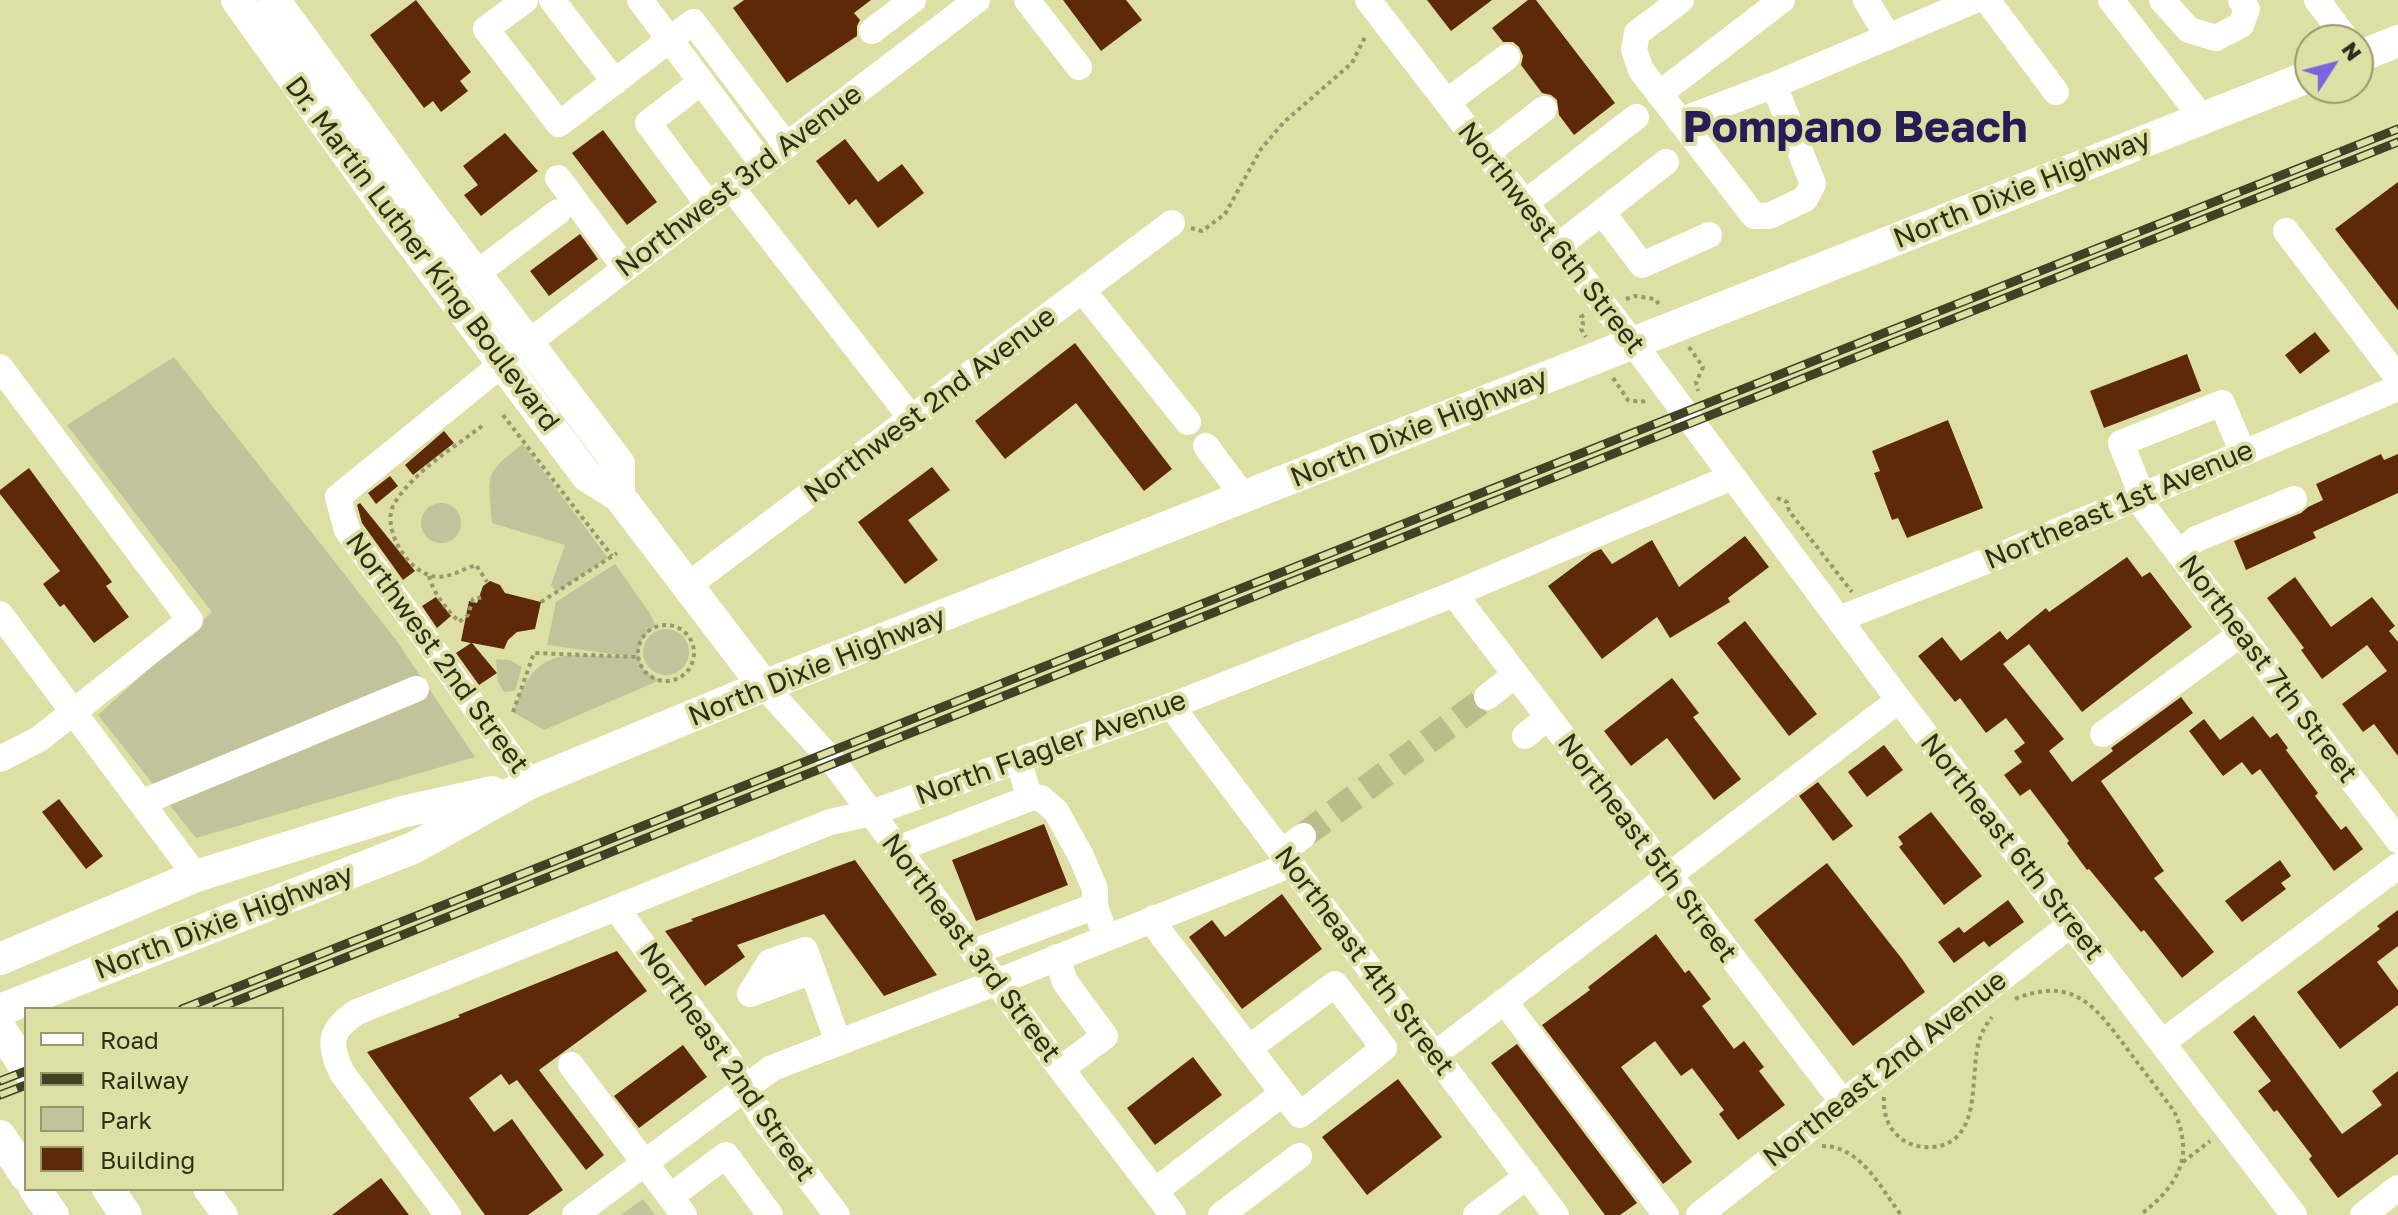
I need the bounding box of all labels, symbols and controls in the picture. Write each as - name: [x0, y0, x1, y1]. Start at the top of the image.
- north arrow: [2294, 24, 2374, 104]
- text: N: [2336, 36, 2368, 65]
- street label: Dr. Martin Luther King Boulevard: [278, 70, 566, 438]
- street label: Northwest 3rd Avenue: [609, 77, 869, 285]
- district label: Pompano Beach: [1682, 102, 2028, 154]
- street label: Northwest 6th Street: [1450, 116, 1652, 360]
- street label: North Dixie Highway: [1889, 122, 2155, 256]
- street label: Northwest 2nd Avenue: [798, 300, 1062, 510]
- street label: North Dixie Highway: [1286, 361, 1552, 495]
- street label: Northeast 1st Avenue: [1980, 433, 2258, 577]
- street label: Northwest 2nd Street: [338, 526, 536, 780]
- street label: Northeast 7th Street: [2171, 549, 2365, 789]
- street label: North Dixie Highway: [684, 600, 950, 734]
- street label: North Flagler Avenue: [911, 683, 1191, 813]
- street label: Northeast 5th Street: [1550, 727, 1744, 969]
- street label: Northeast 6th Street: [1913, 727, 2111, 967]
- street label: Northeast 3rd Street: [874, 827, 1068, 1069]
- street label: Northeast 4th Street: [1267, 840, 1461, 1082]
- street label: North Dixie Highway: [90, 857, 358, 987]
- street label: Northeast 2nd Street: [632, 936, 822, 1188]
- street label: Northeast 2nd Avenue: [1757, 964, 2013, 1174]
- legend: [24, 1007, 284, 1191]
- text: Road: [100, 1025, 159, 1054]
- text: Railway: [100, 1065, 189, 1094]
- text: Park: [100, 1105, 152, 1134]
- text: Building: [100, 1145, 195, 1174]

